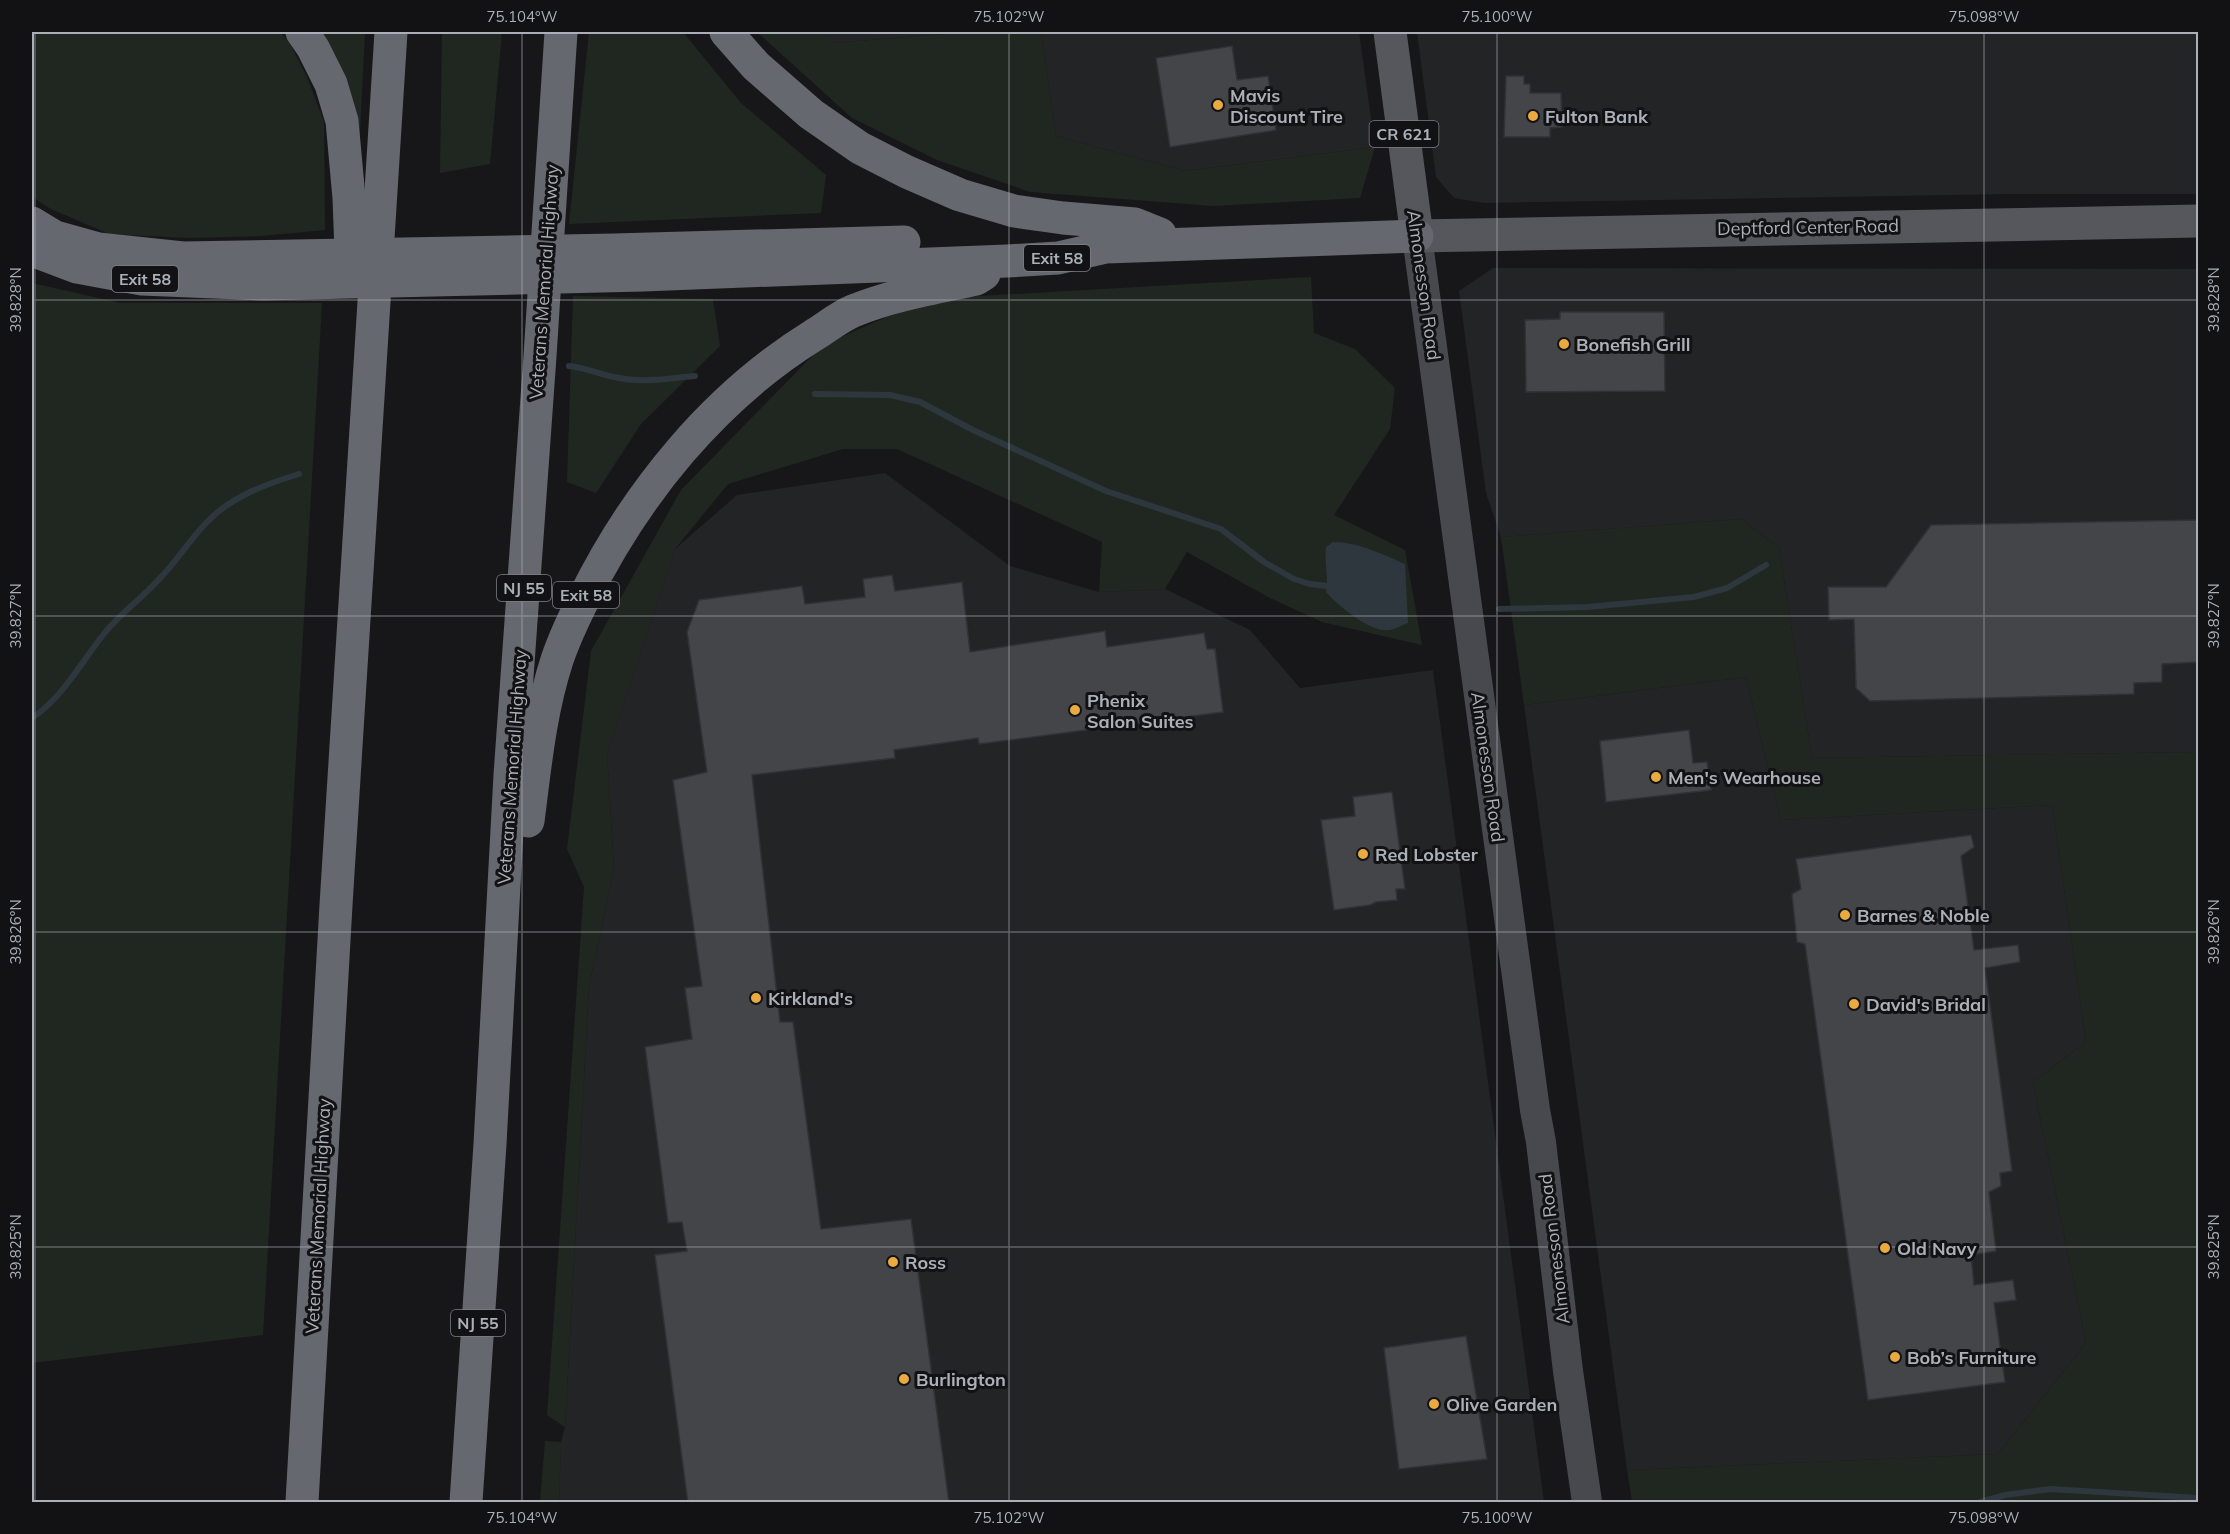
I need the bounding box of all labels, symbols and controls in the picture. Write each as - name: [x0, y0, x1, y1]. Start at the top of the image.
- text: 75.104°W: [487, 7, 558, 26]
- text: 75.102°W: [974, 7, 1045, 26]
- text: 75.100°W: [1462, 7, 1533, 26]
- text: 75.098°W: [1949, 7, 2020, 26]
- place label: Mavis Discount Tire: [1230, 84, 1343, 128]
- marker: Mavis Discount Tire: [1211, 98, 1225, 112]
- place label: Fulton Bank: [1545, 105, 1649, 128]
- marker: Fulton Bank: [1526, 109, 1540, 123]
- road number: CR 621: [1370, 121, 1438, 147]
- street label: Veterans Memorial Highway: [524, 163, 564, 400]
- street label: Almonesson Road: [1402, 208, 1446, 362]
- street label: Deptford Center Road: [1717, 214, 1899, 240]
- road number: Exit 58: [1024, 245, 1090, 271]
- road number: Exit 58: [112, 266, 178, 292]
- text: 39.828°N: [6, 267, 25, 333]
- text: 39.828°N: [2204, 267, 2223, 333]
- place label: Bonefish Grill: [1576, 333, 1690, 356]
- marker: Bonefish Grill: [1557, 337, 1571, 351]
- road number: NJ 55: [497, 575, 551, 601]
- road number: Exit 58: [553, 582, 619, 608]
- text: 39.827°N: [6, 583, 25, 649]
- text: 39.827°N: [2204, 583, 2223, 649]
- street label: Veterans Memorial Highway: [492, 648, 532, 885]
- place label: Phenix Salon Suites: [1087, 689, 1194, 733]
- street label: Almonesson Road: [1466, 690, 1510, 844]
- marker: Phenix Salon Suites: [1068, 703, 1082, 717]
- place label: Men's Wearhouse: [1668, 766, 1821, 789]
- marker: Men's Wearhouse: [1649, 770, 1663, 784]
- place label: Red Lobster: [1375, 843, 1479, 866]
- marker: Red Lobster: [1356, 847, 1370, 861]
- text: 39.826°N: [6, 899, 25, 965]
- text: 39.826°N: [2204, 899, 2223, 965]
- place label: Barnes & Noble: [1857, 904, 1990, 927]
- marker: Barnes & Noble: [1838, 908, 1852, 922]
- place label: Kirkland's: [768, 987, 853, 1010]
- marker: Kirkland's: [749, 991, 763, 1005]
- place label: David's Bridal: [1866, 993, 1986, 1016]
- marker: David's Bridal: [1847, 997, 1861, 1011]
- street label: Veterans Memorial Highway: [300, 1097, 336, 1334]
- street label: Almonesson Road: [1533, 1172, 1575, 1326]
- text: 39.825°N: [6, 1214, 25, 1280]
- text: 39.825°N: [2204, 1214, 2223, 1280]
- place label: Old Navy: [1897, 1237, 1977, 1260]
- marker: Old Navy: [1878, 1241, 1892, 1255]
- place label: Ross: [905, 1251, 946, 1274]
- marker: Ross: [886, 1255, 900, 1269]
- road number: NJ 55: [451, 1310, 505, 1336]
- place label: Bob’s Furniture: [1907, 1346, 2036, 1369]
- marker: Bob’s Furniture: [1888, 1350, 1902, 1364]
- place label: Burlington: [916, 1368, 1006, 1391]
- marker: Burlington: [897, 1372, 911, 1386]
- place label: Olive Garden: [1446, 1393, 1557, 1416]
- marker: Olive Garden: [1427, 1397, 1441, 1411]
- text: 75.104°W: [487, 1508, 558, 1527]
- text: 75.102°W: [974, 1508, 1045, 1527]
- text: 75.100°W: [1462, 1508, 1533, 1527]
- text: 75.098°W: [1949, 1508, 2020, 1527]

